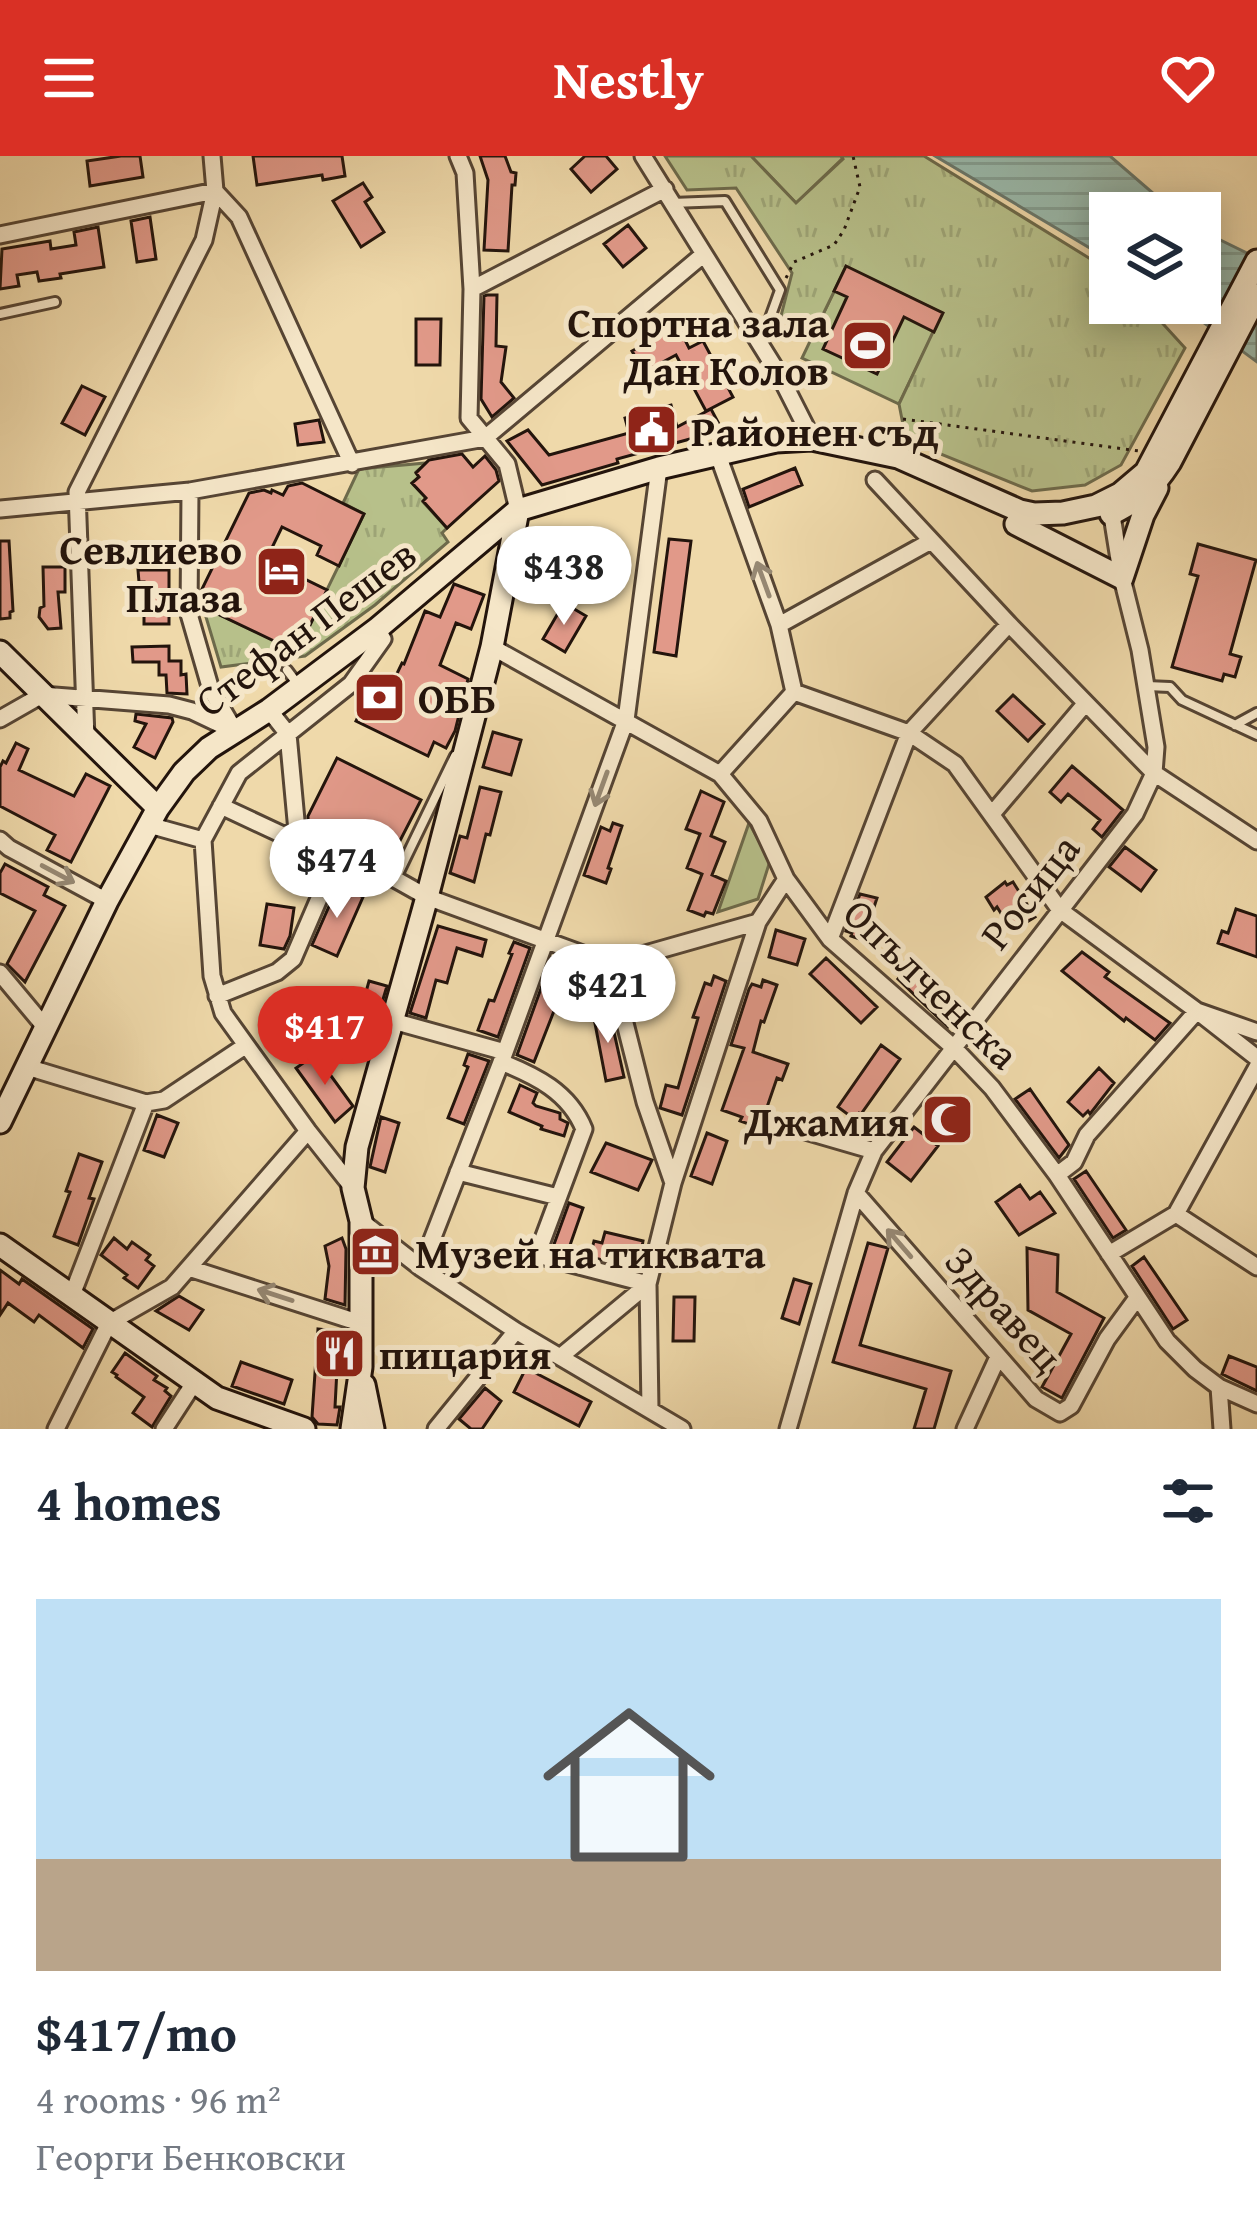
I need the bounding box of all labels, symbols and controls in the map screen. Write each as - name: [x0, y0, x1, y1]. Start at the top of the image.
- text: Nestly: [553, 39, 704, 118]
- icon: menu: [36, 45, 102, 111]
- icon: heart: [1155, 45, 1221, 111]
- map controls: [1089, 192, 1221, 324]
- button: layers: [1089, 192, 1221, 324]
- place label: Спортна зала Дан Колов: [567, 291, 829, 400]
- sports icon: Спортна зала Дан Колов: [840, 317, 896, 373]
- place label: Районен съд: [691, 400, 939, 461]
- public building icon: Районен съд: [624, 402, 680, 458]
- place label: Севлиево Плаза: [60, 518, 242, 627]
- street label: Стефан Пешев: [181, 523, 429, 731]
- pin: $438: [493, 526, 635, 628]
- text: $438: [524, 536, 604, 593]
- hotel icon: Севлиево Плаза: [253, 544, 309, 600]
- one-way arrow: [750, 561, 772, 598]
- place label: ОББ: [418, 667, 496, 728]
- bank icon: ОББ: [351, 669, 407, 725]
- one-way arrow: [589, 769, 610, 806]
- pin: $474: [266, 819, 408, 921]
- street label: Росица: [964, 820, 1094, 962]
- text: $474: [297, 829, 377, 886]
- one-way arrow: [39, 863, 74, 886]
- street label: Опълченска: [830, 883, 1034, 1083]
- pin: $421: [537, 944, 679, 1046]
- text: $421: [568, 954, 648, 1011]
- pin: $417: [254, 986, 396, 1088]
- text: $417: [285, 996, 365, 1053]
- place label: Джамия: [743, 1090, 909, 1151]
- mosque icon: Джамия: [920, 1092, 976, 1148]
- place label: Музей на тиквата: [415, 1222, 766, 1283]
- museum icon: Музей на тиквата: [348, 1224, 404, 1280]
- one-way arrow: [886, 1228, 914, 1259]
- street label: Здравец: [932, 1231, 1078, 1385]
- one-way arrow: [257, 1283, 295, 1305]
- place label: пицария: [379, 1323, 551, 1384]
- restaurant icon: пицария: [312, 1325, 368, 1381]
- text: 4 homes: [36, 1464, 222, 1539]
- icon: filters: [1155, 1468, 1221, 1534]
- icon: home: [521, 1677, 737, 1893]
- text: $417/mo: [36, 1995, 237, 2070]
- text: 4 rooms · 96 m²: [36, 2070, 281, 2127]
- text: Георги Бенковски: [36, 2127, 346, 2184]

